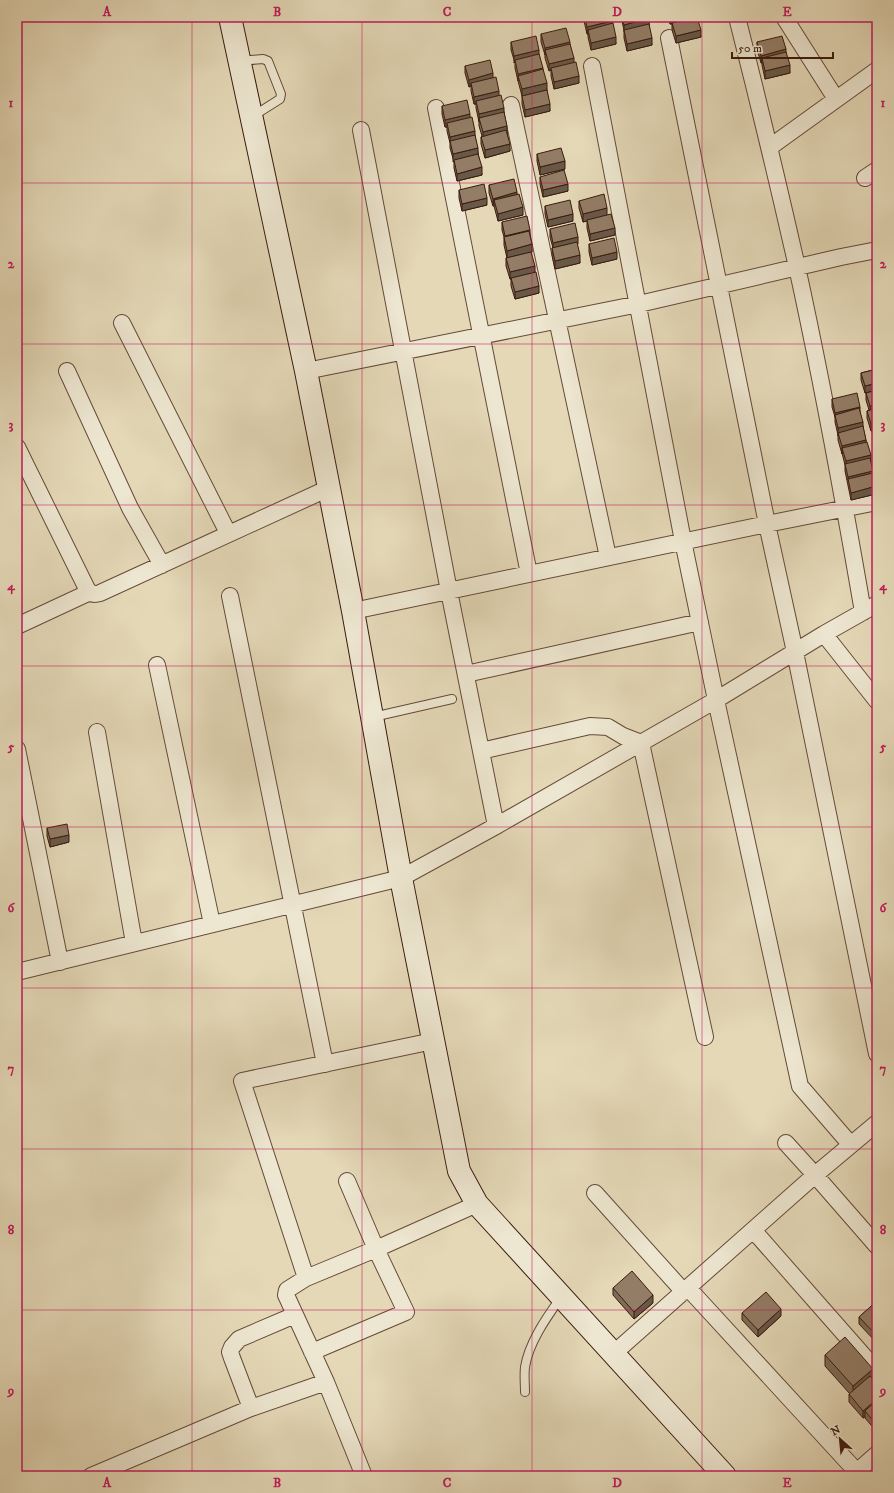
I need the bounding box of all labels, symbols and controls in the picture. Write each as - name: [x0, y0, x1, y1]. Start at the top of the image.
- text: A: [102, 4, 112, 20]
- text: B: [273, 4, 281, 20]
- text: C: [443, 4, 452, 20]
- text: D: [612, 4, 622, 20]
- text: E: [782, 4, 792, 20]
- scale bar: [732, 34, 833, 60]
- text: 50 m: [738, 41, 762, 56]
- text: 1: [9, 95, 14, 111]
- text: 1: [881, 95, 886, 111]
- text: 2: [8, 256, 15, 272]
- text: 2: [880, 256, 887, 272]
- text: 3: [9, 417, 14, 433]
- text: 3: [881, 417, 886, 433]
- text: 4: [6, 578, 15, 595]
- text: 4: [878, 578, 887, 595]
- text: 5: [7, 739, 15, 755]
- text: 5: [879, 739, 887, 755]
- text: 6: [8, 900, 16, 916]
- text: 6: [880, 900, 888, 916]
- text: 7: [8, 1061, 15, 1077]
- text: 7: [880, 1061, 887, 1077]
- text: 8: [8, 1222, 15, 1238]
- text: 8: [880, 1222, 887, 1238]
- text: 9: [7, 1383, 14, 1399]
- text: 9: [879, 1383, 886, 1399]
- north arrow: [820, 1419, 860, 1459]
- text: N: [829, 1423, 843, 1439]
- text: A: [102, 1475, 112, 1491]
- text: B: [273, 1475, 281, 1491]
- text: C: [443, 1475, 452, 1491]
- text: D: [612, 1475, 622, 1491]
- text: E: [782, 1475, 792, 1491]

